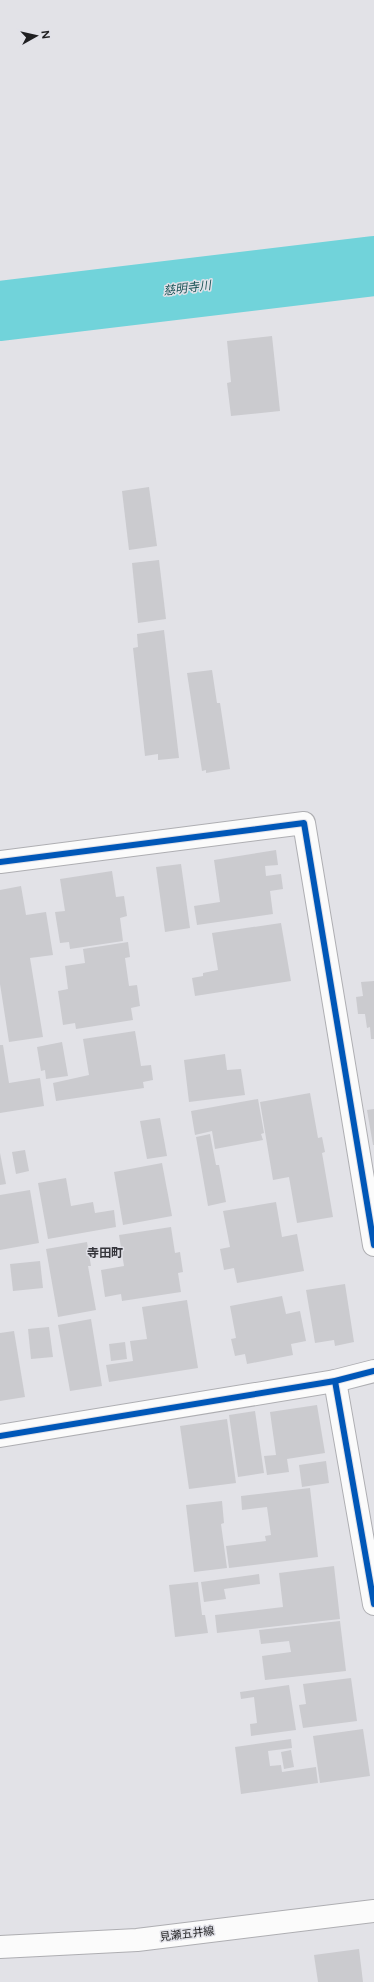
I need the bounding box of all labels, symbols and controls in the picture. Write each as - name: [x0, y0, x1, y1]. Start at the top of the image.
- north arrow: [16, 16, 56, 56]
- text: N: [38, 30, 52, 40]
- water label: 慈明寺川: [162, 278, 214, 298]
- district label: 寺田町: [87, 1246, 123, 1260]
- street label: 見瀬五井線: [159, 1924, 215, 1944]

